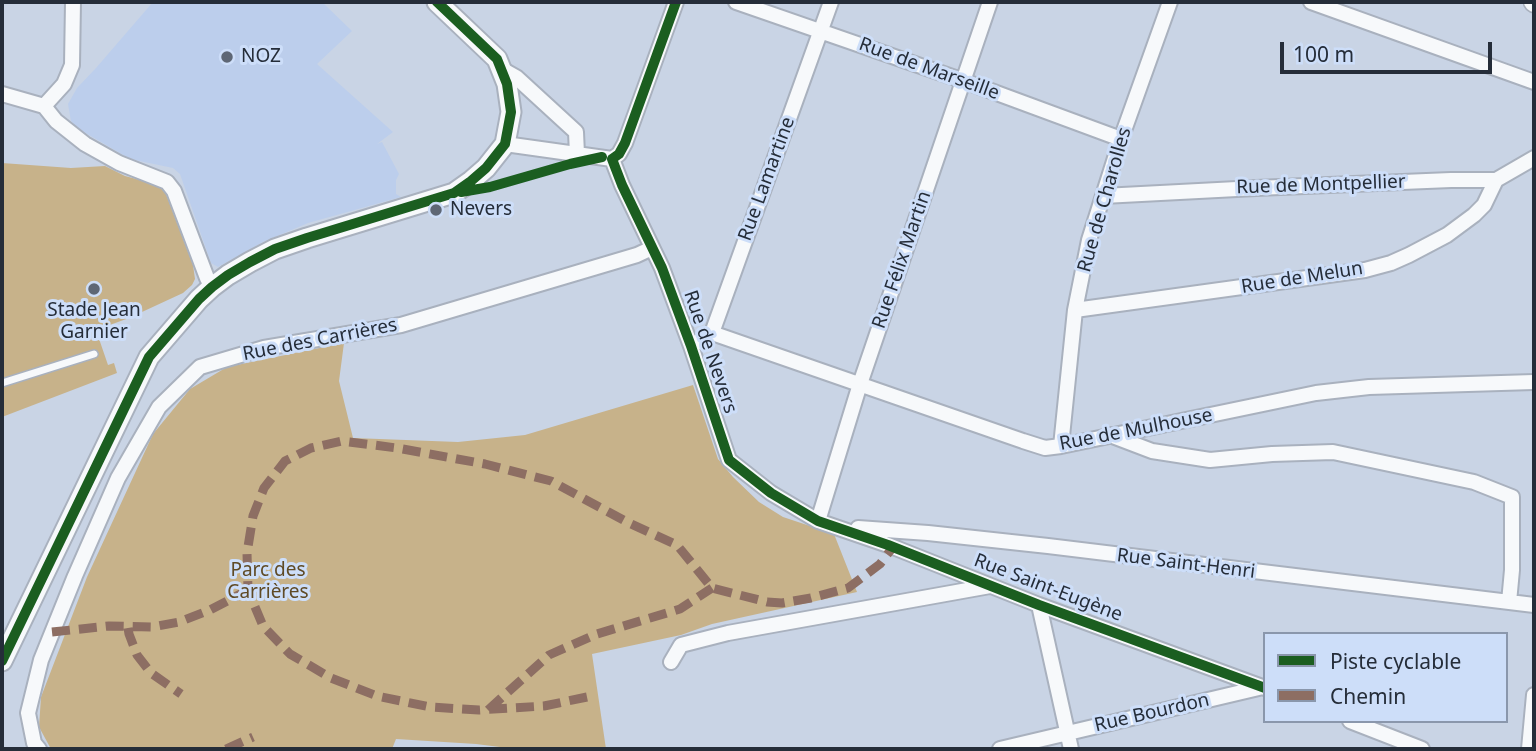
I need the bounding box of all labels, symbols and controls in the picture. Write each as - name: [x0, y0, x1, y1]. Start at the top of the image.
- scale bar: [1284, 28, 1496, 72]
- street label: Rue de Marseille: [856, 33, 1002, 105]
- text: 100 m: [1293, 40, 1354, 68]
- place label: NOZ: [241, 46, 281, 68]
- marker: NOZ: [219, 49, 235, 65]
- street label: Rue Lamartine: [734, 114, 800, 244]
- street label: Rue de Charolles: [1073, 125, 1137, 275]
- street label: Rue de Montpellier: [1236, 171, 1406, 199]
- street label: Rue Félix Martin: [868, 188, 936, 332]
- place label: Nevers: [450, 199, 512, 221]
- marker: Nevers: [428, 202, 444, 218]
- street label: Rue de Melun: [1240, 257, 1364, 299]
- marker: Stade Jean Garnier: [86, 281, 102, 297]
- street label: Rue de Nevers: [678, 287, 742, 417]
- place label: Stade Jean Garnier: [47, 300, 141, 344]
- street label: Rue des Carrières: [241, 314, 399, 366]
- street label: Rue de Mulhouse: [1058, 404, 1214, 456]
- street label: Rue Saint-Henri: [1116, 544, 1256, 584]
- street label: Rue Saint-Eugène: [971, 549, 1125, 627]
- park label: Parc des Carrières: [227, 560, 309, 604]
- legend: [1263, 632, 1508, 723]
- text: Piste cyclable: [1330, 647, 1461, 675]
- text: Chemin: [1330, 682, 1406, 710]
- street label: Rue Bourdon: [1092, 689, 1212, 737]

